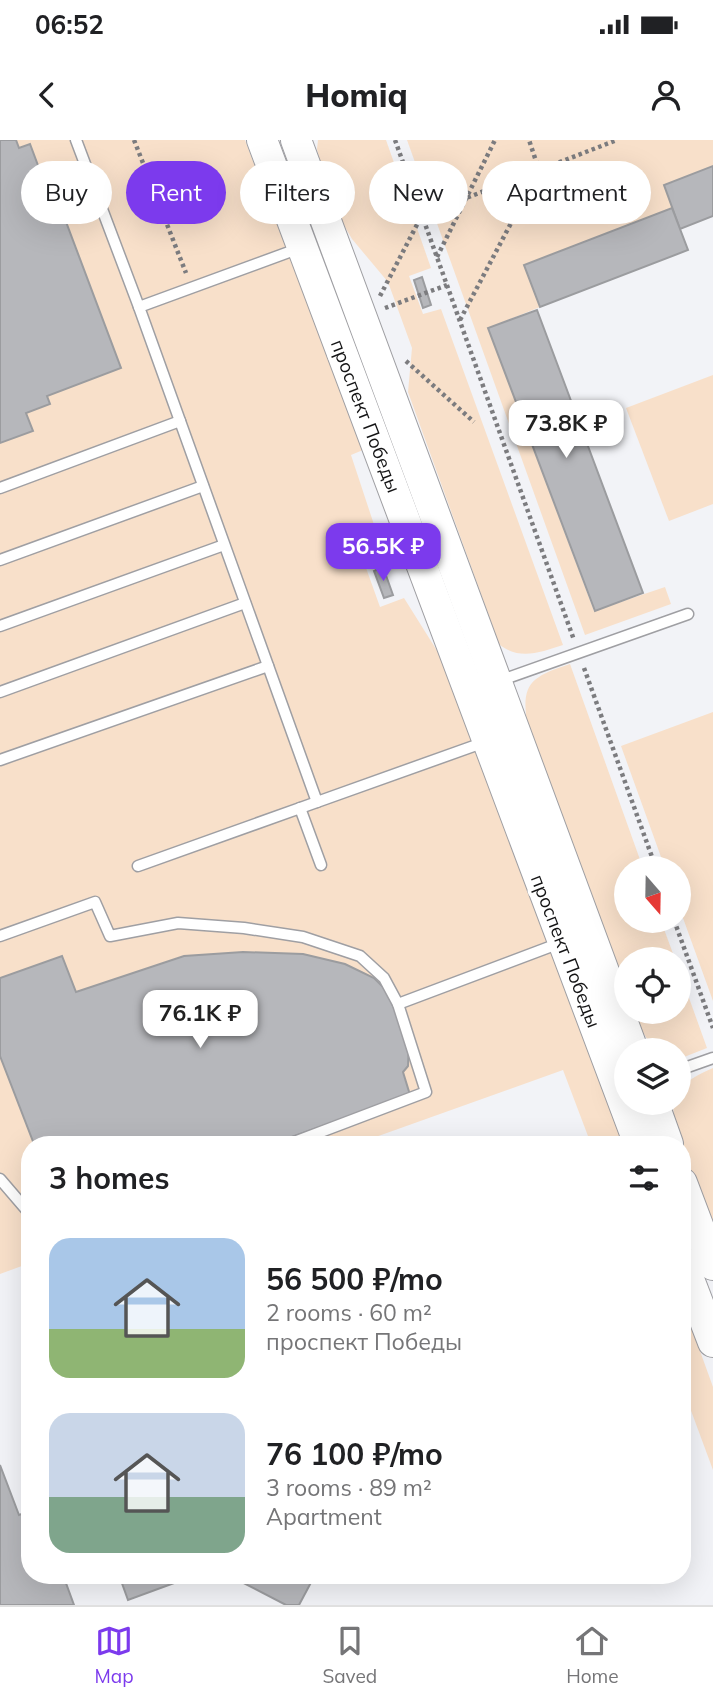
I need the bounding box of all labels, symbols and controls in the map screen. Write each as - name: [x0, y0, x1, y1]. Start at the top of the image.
- text: 06:52: [35, 8, 104, 41]
- text: Homiq: [305, 75, 408, 115]
- icon: back: [28, 76, 66, 114]
- icon: person: [647, 76, 685, 114]
- chip: Buy: [21, 161, 112, 224]
- chip: Rent: [126, 161, 226, 224]
- chip: Filters: [240, 161, 355, 224]
- chip: New: [369, 161, 468, 224]
- chip: Apartment: [482, 161, 651, 224]
- street label: проспект Победы: [326, 336, 406, 496]
- pin: 73.8K ₽: [501, 400, 631, 460]
- text: 73.8K ₽: [525, 408, 607, 437]
- pin: 56.5K ₽: [318, 524, 448, 583]
- text: 56.5K ₽: [342, 531, 424, 560]
- north arrow: [614, 856, 691, 933]
- map controls: [614, 856, 691, 1115]
- street label: проспект Победы: [526, 871, 606, 1031]
- button: locate: [614, 947, 691, 1024]
- pin: 76.1K ₽: [135, 990, 265, 1050]
- text: 76.1K ₽: [159, 998, 241, 1027]
- button: layers: [614, 1038, 691, 1115]
- text: 3 homes: [49, 1159, 170, 1197]
- icon: filters: [625, 1159, 663, 1197]
- text: 56 500 ₽/mo: [266, 1260, 443, 1298]
- icon: home: [105, 1266, 189, 1350]
- text: 2 rooms · 60 m²: [266, 1298, 432, 1327]
- text: проспект Победы: [266, 1327, 462, 1356]
- text: 76 100 ₽/mo: [266, 1435, 443, 1473]
- icon: home: [105, 1441, 189, 1525]
- text: 3 rooms · 89 m²: [266, 1473, 432, 1502]
- text: Apartment: [266, 1502, 382, 1531]
- tab: Map: [94, 1622, 134, 1688]
- tab: Saved: [322, 1622, 377, 1688]
- tab: Home: [566, 1622, 619, 1688]

